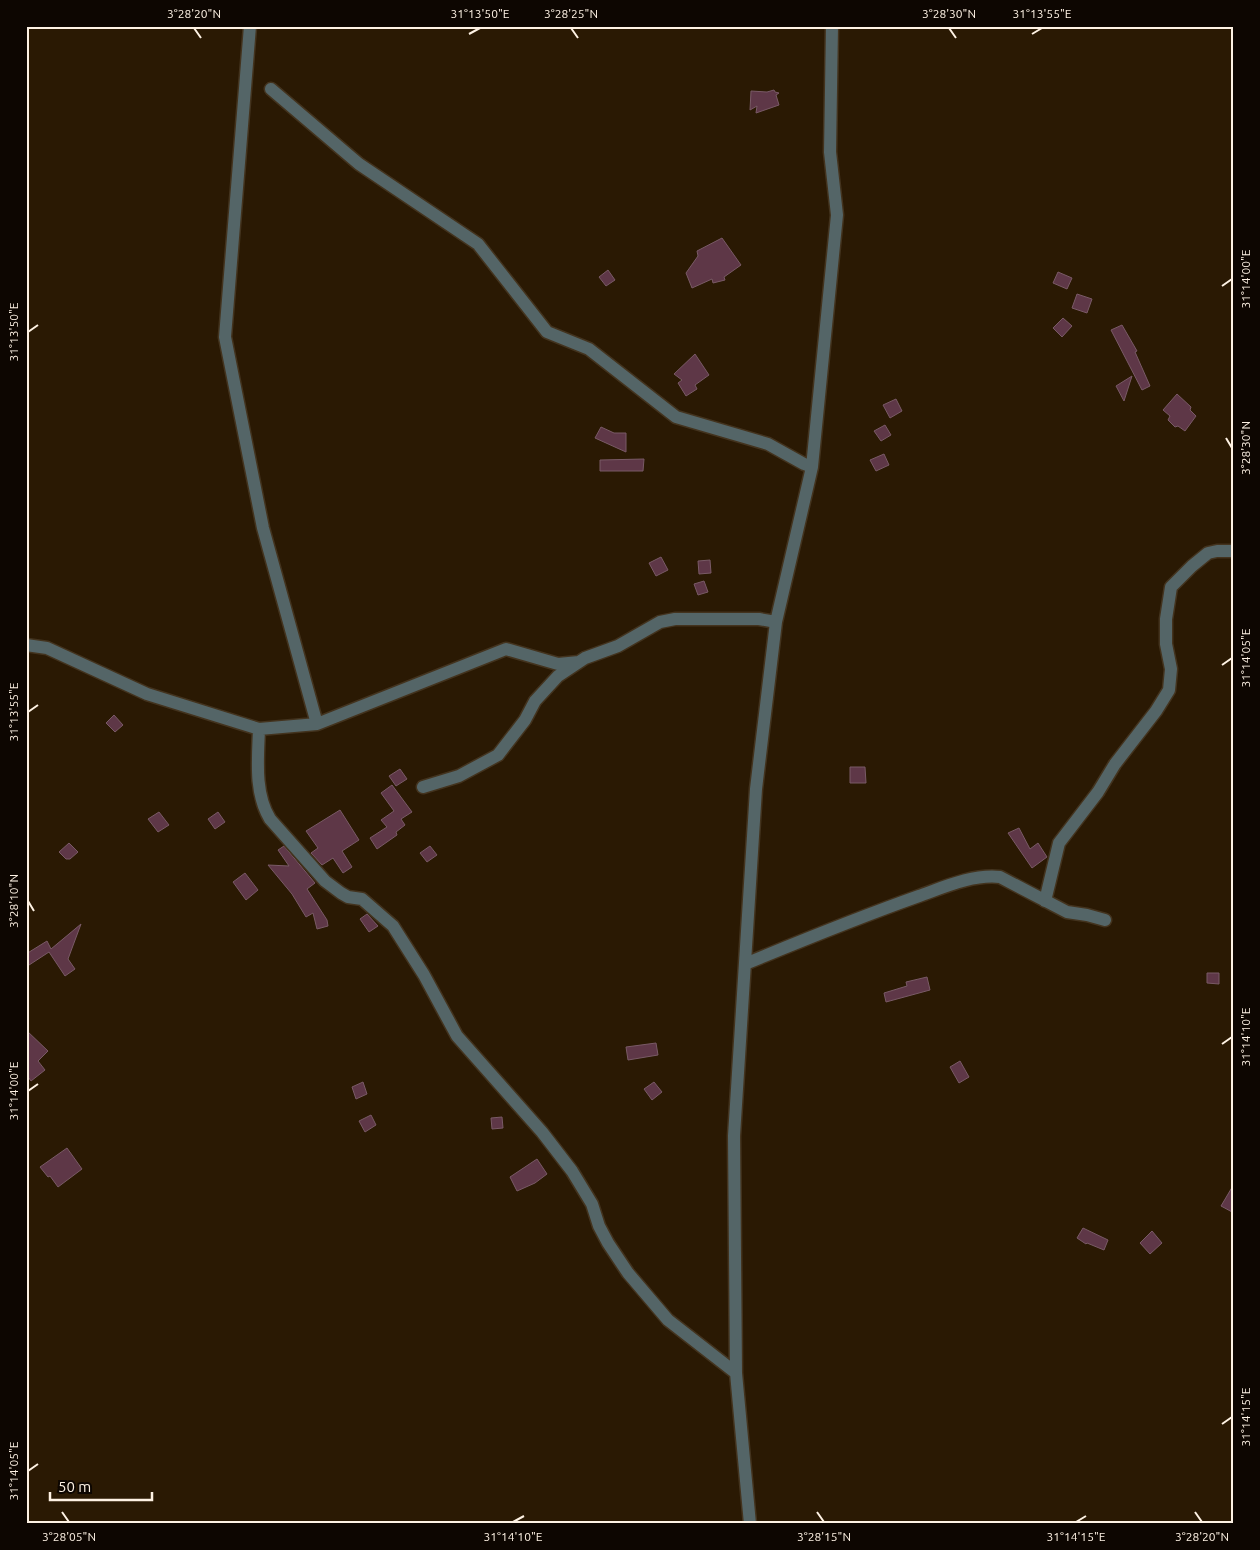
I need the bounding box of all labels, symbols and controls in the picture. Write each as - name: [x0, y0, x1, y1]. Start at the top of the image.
- text: 3°28'20"N: [167, 7, 221, 20]
- text: 31°13'50"E: [451, 7, 510, 20]
- text: 3°28'25"N: [544, 7, 598, 20]
- text: 3°28'30"N: [922, 7, 976, 20]
- text: 31°13'55"E: [1013, 7, 1072, 20]
- text: 31°14'00"E: [1239, 249, 1252, 308]
- text: 31°13'50"E: [7, 302, 20, 361]
- text: 3°28'30"N: [1239, 421, 1252, 475]
- text: 31°14'05"E: [1239, 628, 1252, 687]
- text: 31°13'55"E: [7, 682, 20, 741]
- text: 3°28'10"N: [7, 874, 20, 928]
- text: 31°14'10"E: [1239, 1007, 1252, 1066]
- text: 31°14'00"E: [7, 1061, 20, 1120]
- text: 31°14'15"E: [1239, 1387, 1252, 1446]
- text: 31°14'05"E: [7, 1441, 20, 1500]
- scale bar: [50, 1470, 152, 1502]
- text: 50 m: [58, 1478, 91, 1495]
- text: 3°28'05"N: [42, 1530, 96, 1543]
- text: 31°14'10"E: [484, 1530, 543, 1543]
- text: 3°28'15"N: [797, 1530, 851, 1543]
- text: 31°14'15"E: [1047, 1530, 1106, 1543]
- text: 3°28'20"N: [1175, 1530, 1229, 1543]

